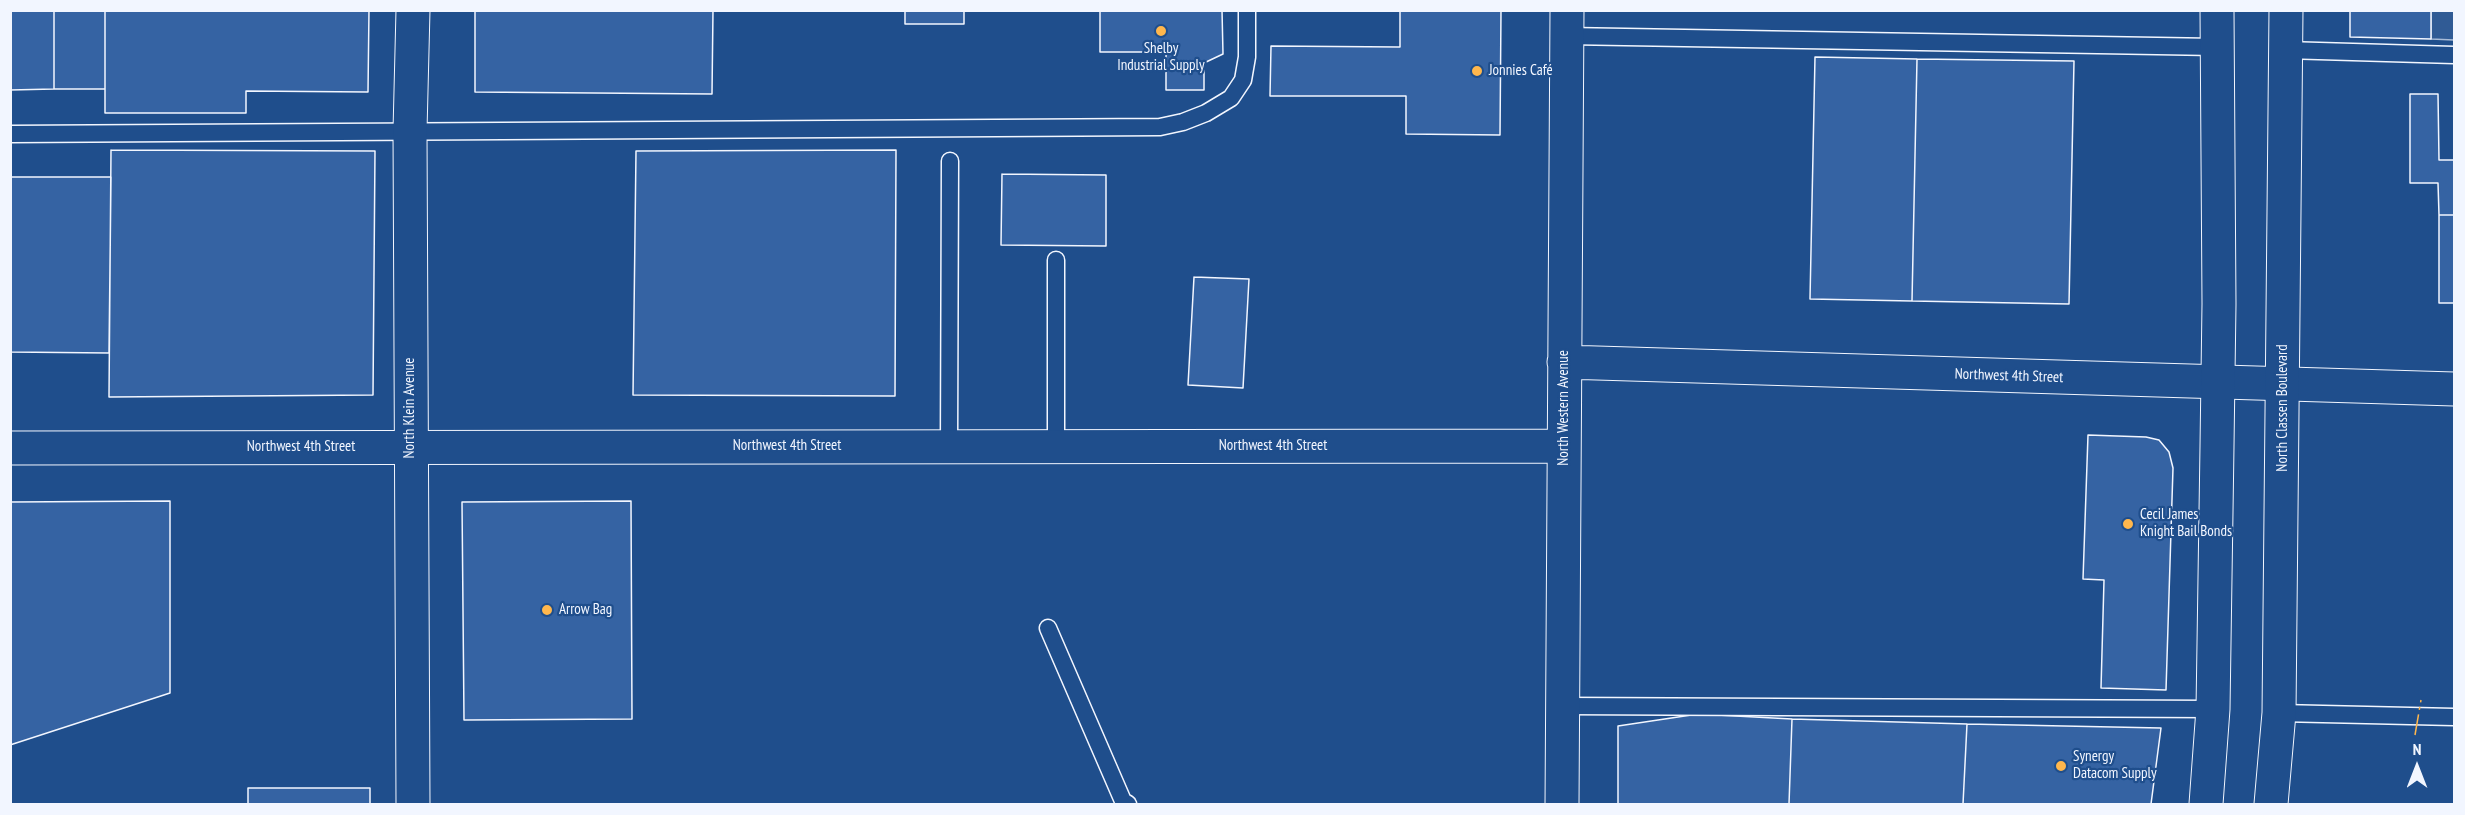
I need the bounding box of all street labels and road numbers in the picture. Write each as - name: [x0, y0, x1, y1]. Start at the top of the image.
- street label: North Classen Boulevard: [2274, 344, 2292, 472]
- street label: North Western Avenue: [1555, 350, 1573, 466]
- street label: North Klein Avenue: [401, 358, 419, 458]
- street label: Northwest 4th Street: [1954, 365, 2064, 387]
- street label: Northwest 4th Street: [733, 437, 841, 455]
- street label: Northwest 4th Street: [1219, 437, 1327, 455]
- street label: Northwest 4th Street: [247, 438, 355, 456]

